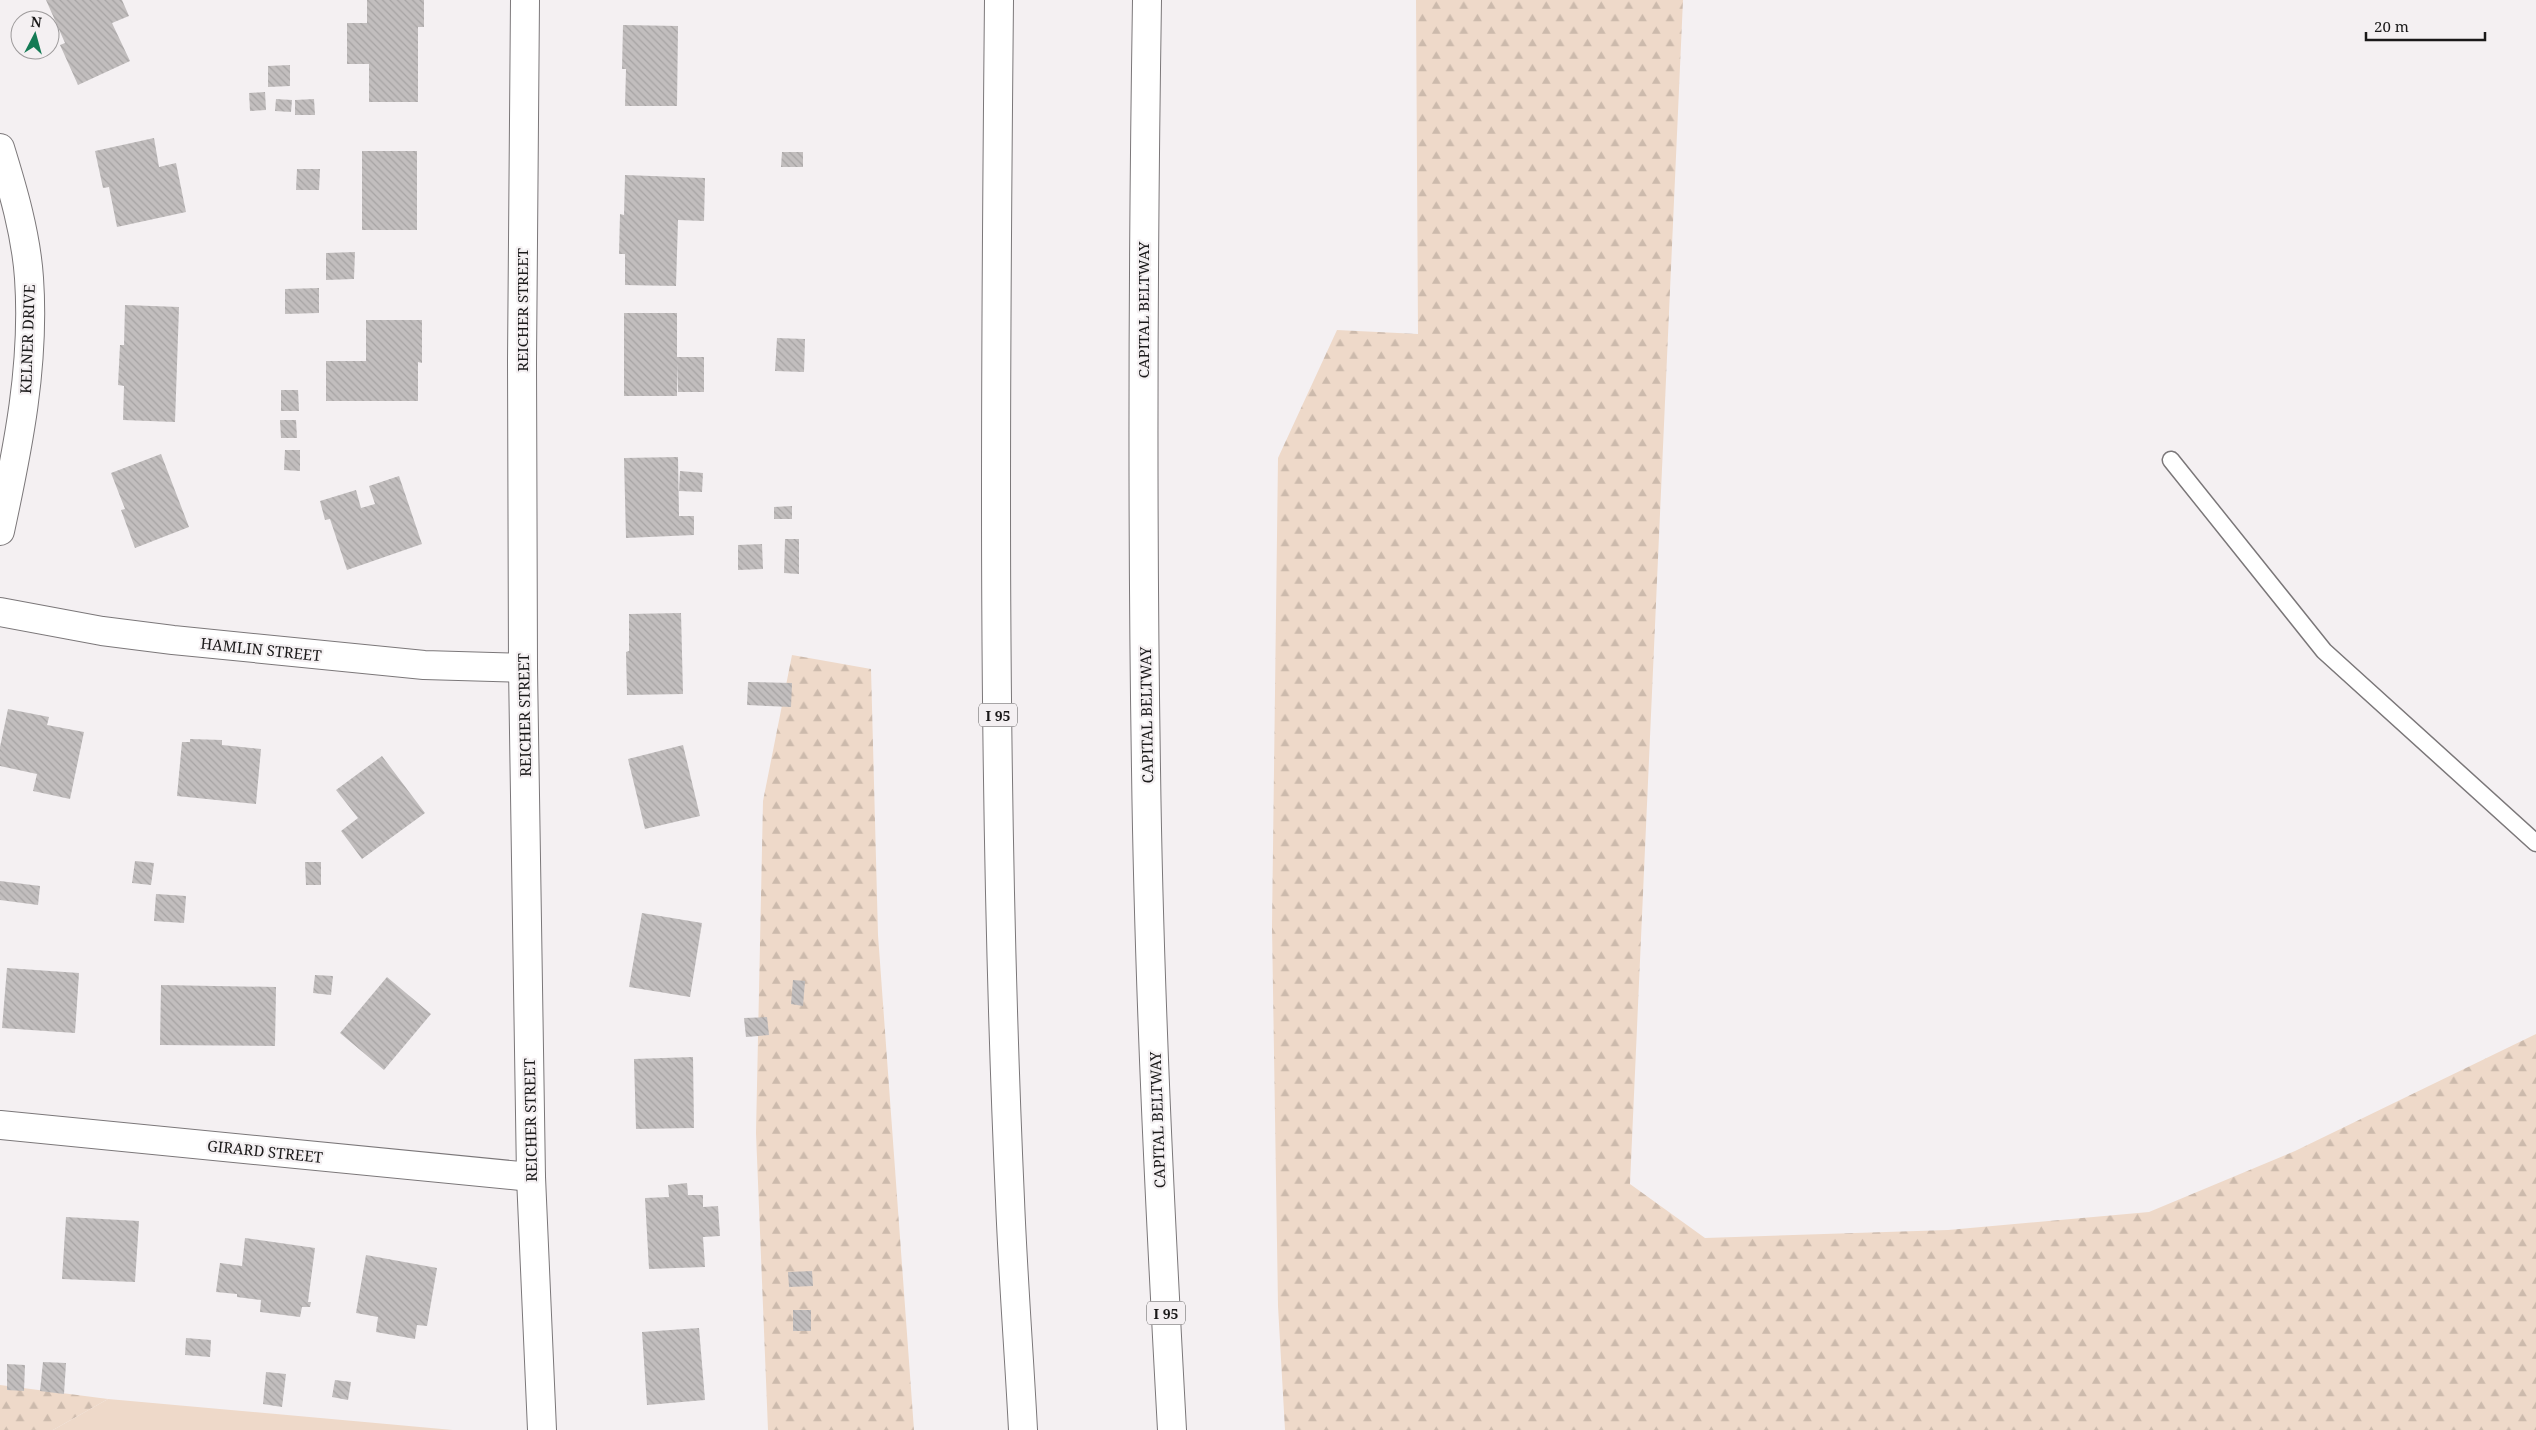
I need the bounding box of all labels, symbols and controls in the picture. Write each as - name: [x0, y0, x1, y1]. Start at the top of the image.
- north arrow: [10, 10, 60, 60]
- scale bar: [2366, 10, 2485, 42]
- text: N: [30, 12, 43, 32]
- text: 20 m: [2374, 16, 2409, 36]
- street label: CAPITAL BELTWAY: [1133, 241, 1153, 378]
- street label: REICHER STREET: [512, 248, 532, 372]
- street label: KELNER DRIVE: [15, 284, 39, 394]
- street label: HAMLIN STREET: [200, 633, 322, 665]
- street label: CAPITAL BELTWAY: [1135, 646, 1157, 784]
- street label: REICHER STREET: [513, 653, 535, 777]
- road number: I 95: [979, 704, 1017, 726]
- street label: CAPITAL BELTWAY: [1145, 1051, 1169, 1189]
- street label: REICHER STREET: [519, 1058, 541, 1182]
- street label: GIRARD STREET: [206, 1135, 324, 1167]
- road number: I 95: [1147, 1302, 1185, 1325]

